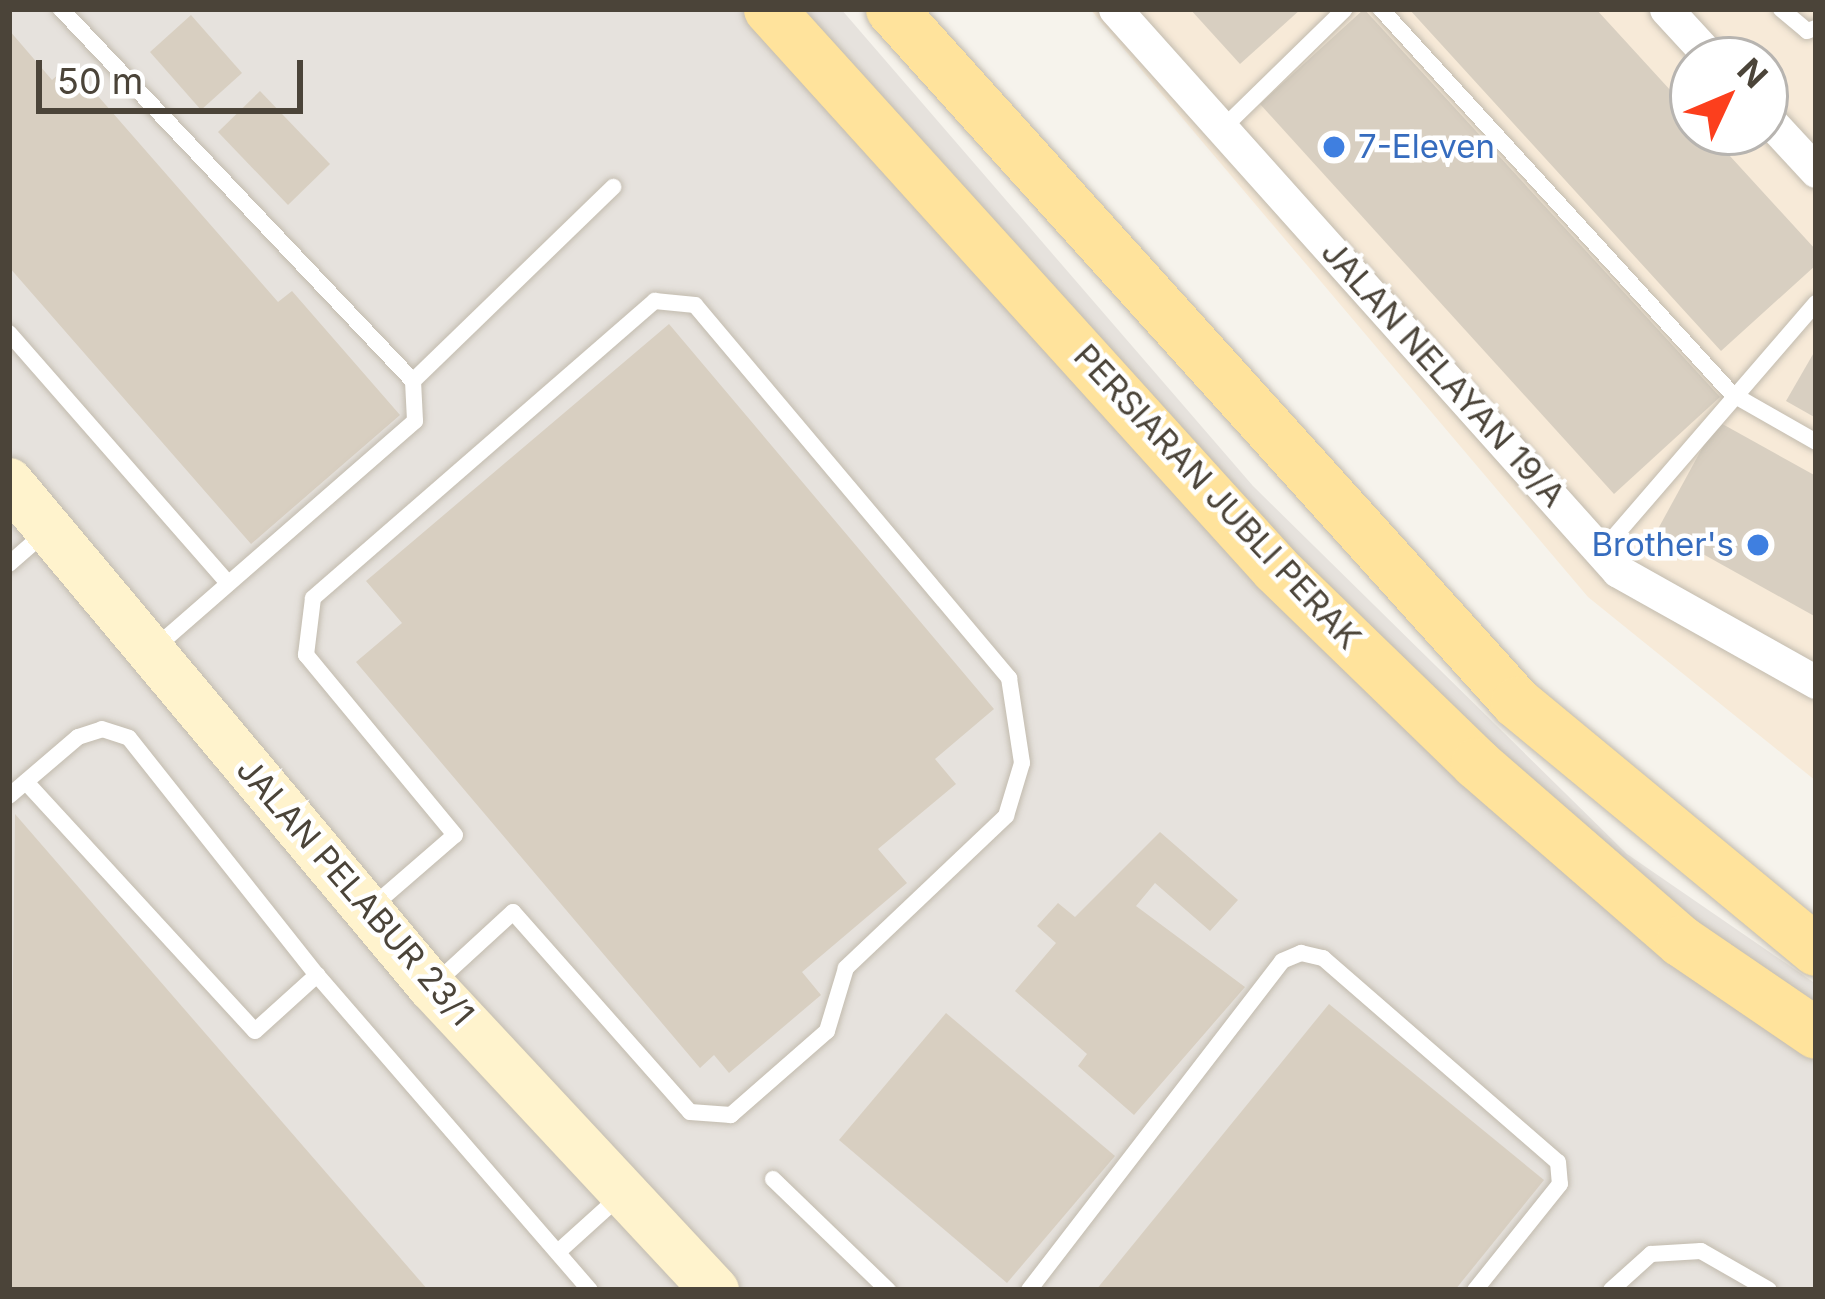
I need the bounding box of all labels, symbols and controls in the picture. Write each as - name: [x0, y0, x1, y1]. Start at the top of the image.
- scale bar: [42, 36, 309, 110]
- north arrow: [1669, 36, 1789, 156]
- text: N: [1730, 50, 1776, 96]
- text: 50 m: [57, 59, 143, 103]
- place label: 7-Eleven: [1358, 127, 1495, 167]
- marker: 7-Eleven: [1321, 134, 1347, 160]
- street label: JALAN NELAYAN 19/A: [1313, 233, 1573, 515]
- street label: PERSIARAN JUBLI PERAK: [1065, 337, 1369, 657]
- place label: Brother's: [1591, 525, 1734, 565]
- marker: Brother's: [1745, 532, 1771, 558]
- street label: JALAN PELABUR 23/1: [228, 750, 482, 1034]

